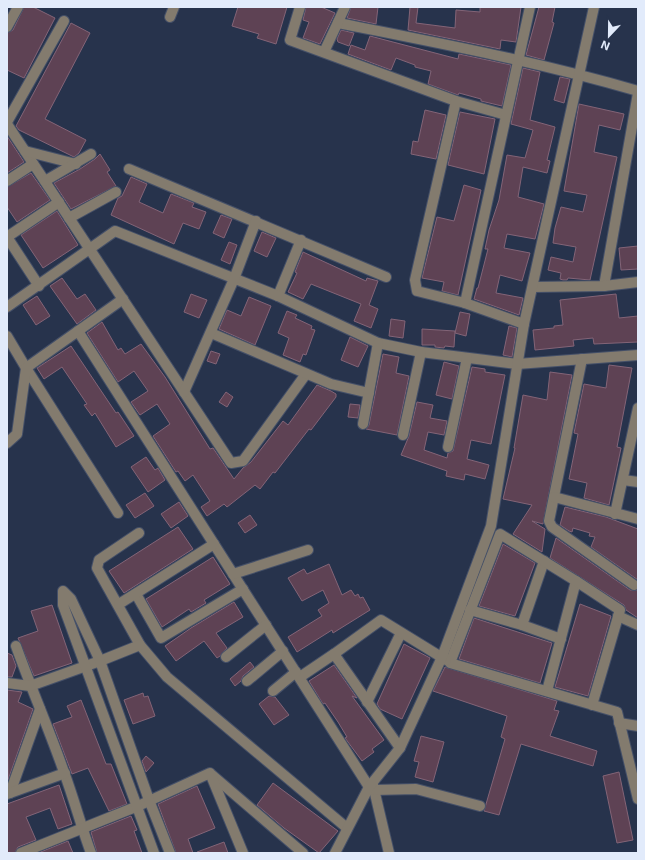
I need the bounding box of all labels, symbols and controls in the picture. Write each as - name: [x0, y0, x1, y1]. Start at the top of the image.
- north arrow: [589, 16, 629, 56]
- text: N: [599, 37, 612, 53]

